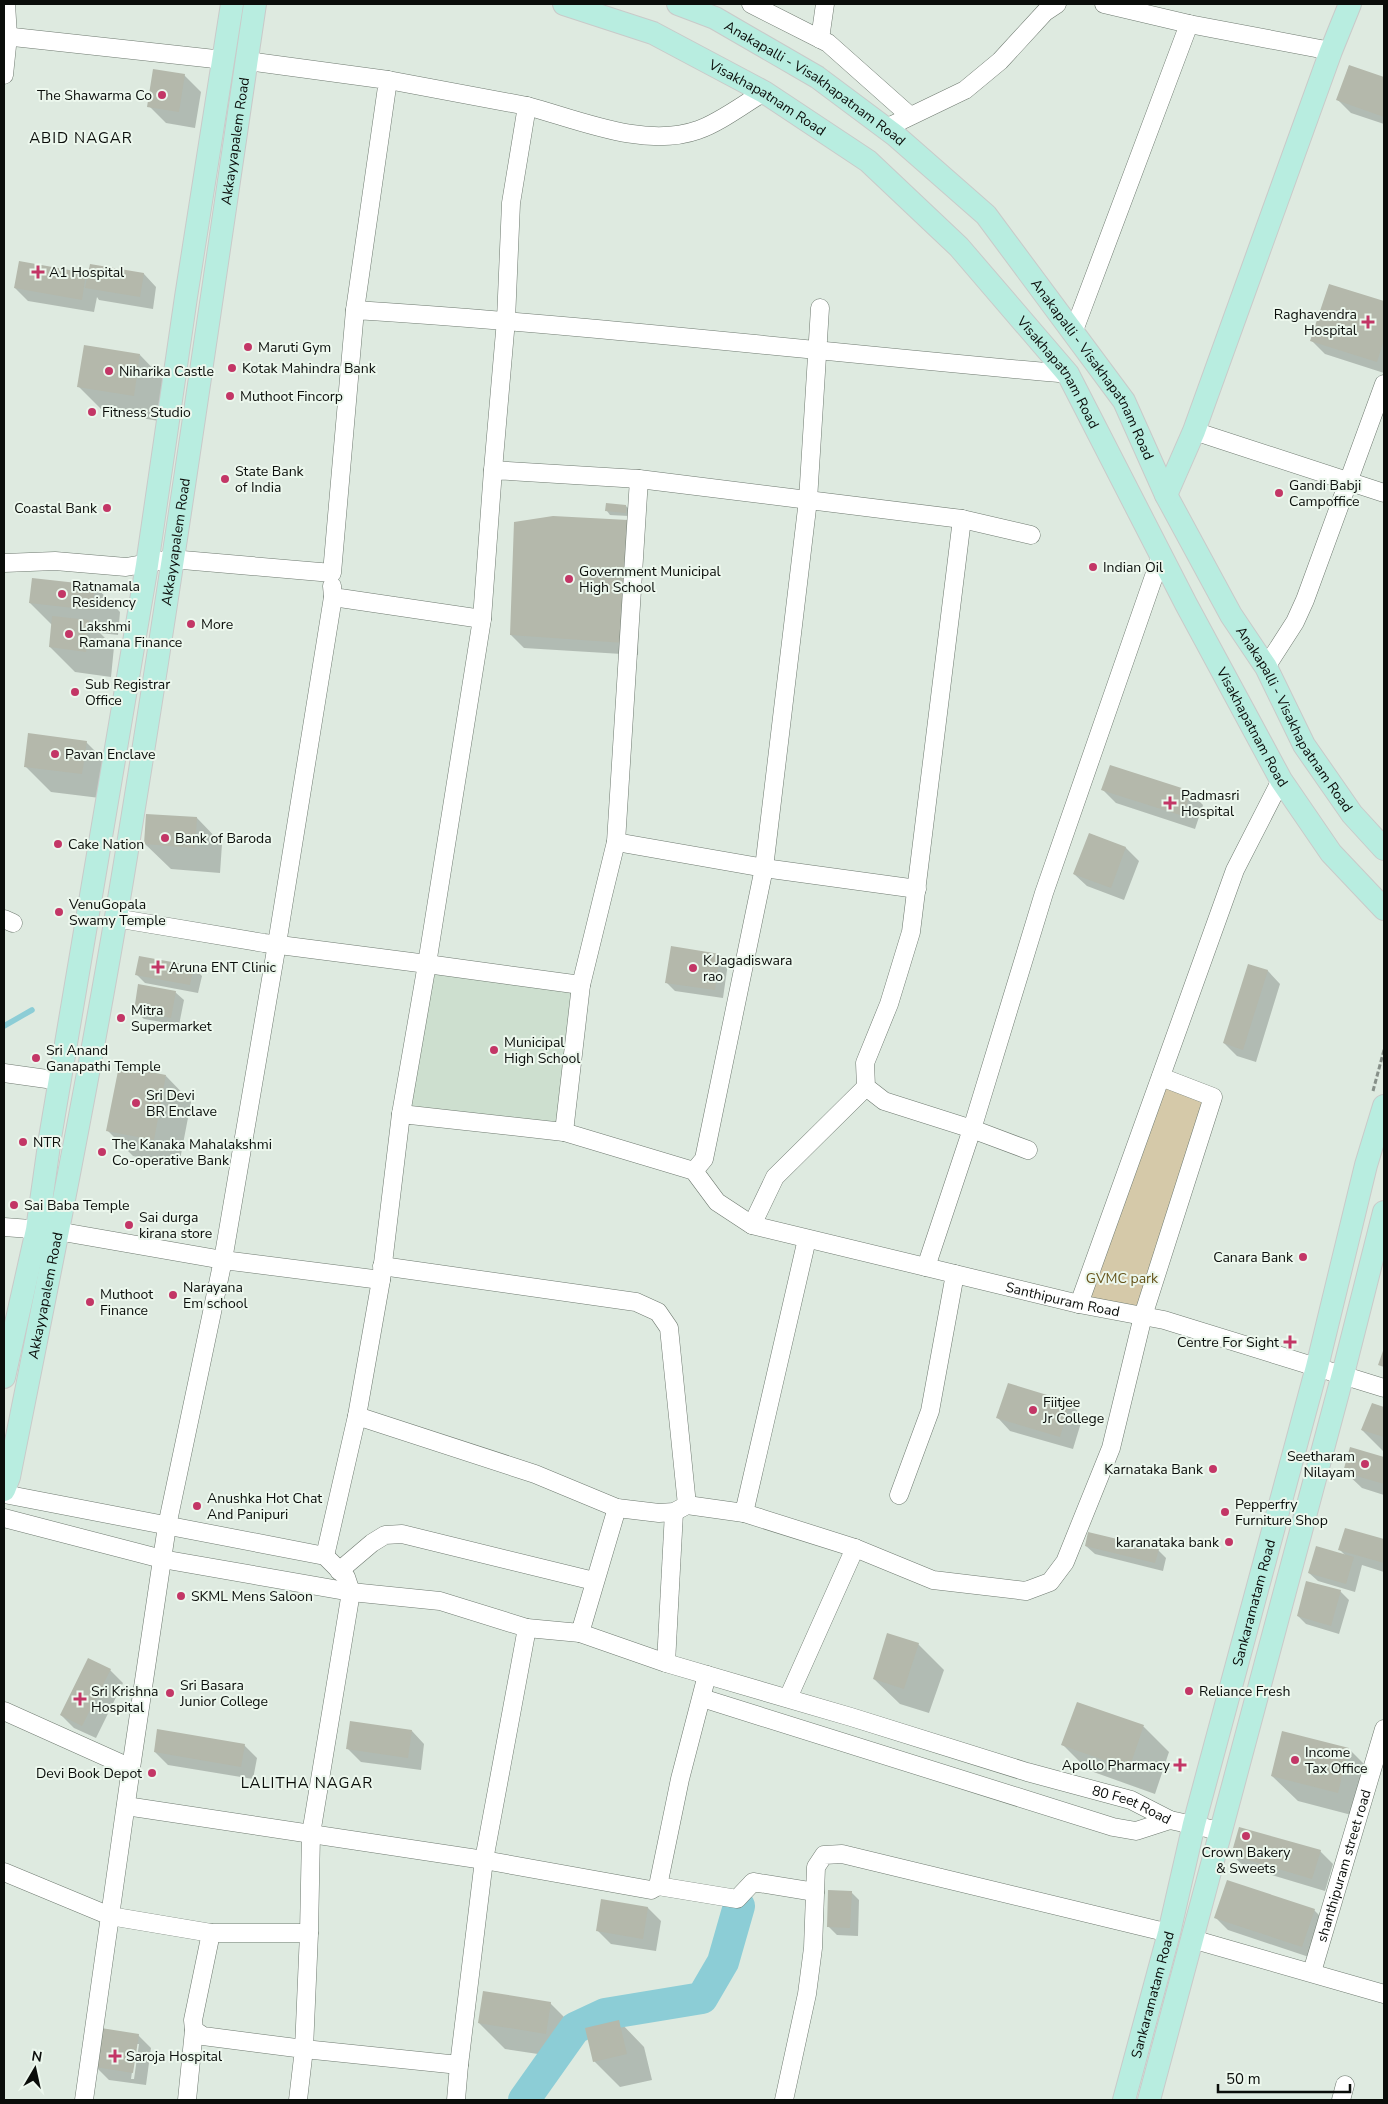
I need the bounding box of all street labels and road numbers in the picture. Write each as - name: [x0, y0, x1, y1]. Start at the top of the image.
- street label: Anakapalli - Visakhapatnam Road: [721, 17, 907, 151]
- street label: Visakhapatnam Road: [705, 56, 829, 140]
- street label: Akkayyapalem Road: [217, 76, 254, 206]
- street label: Anakapalli - Visakhapatnam Road: [1027, 276, 1157, 464]
- street label: Visakhapatnam Road: [1013, 313, 1101, 433]
- street label: Akkayyapalem Road: [157, 477, 195, 607]
- street label: Anakapalli - Visakhapatnam Road: [1233, 623, 1357, 815]
- street label: Visakhapatnam Road: [1213, 665, 1293, 789]
- street label: Akkayyapalem Road: [24, 1231, 67, 1361]
- street label: Santhipuram Road: [1003, 1278, 1121, 1321]
- street label: Sankaramatam Road: [1228, 1537, 1280, 1668]
- street label: 80 Feet Road: [1090, 1781, 1174, 1829]
- street label: shanthipuram street road: [1312, 1787, 1376, 1944]
- street label: Sankaramatam Road: [1127, 1929, 1179, 2060]

